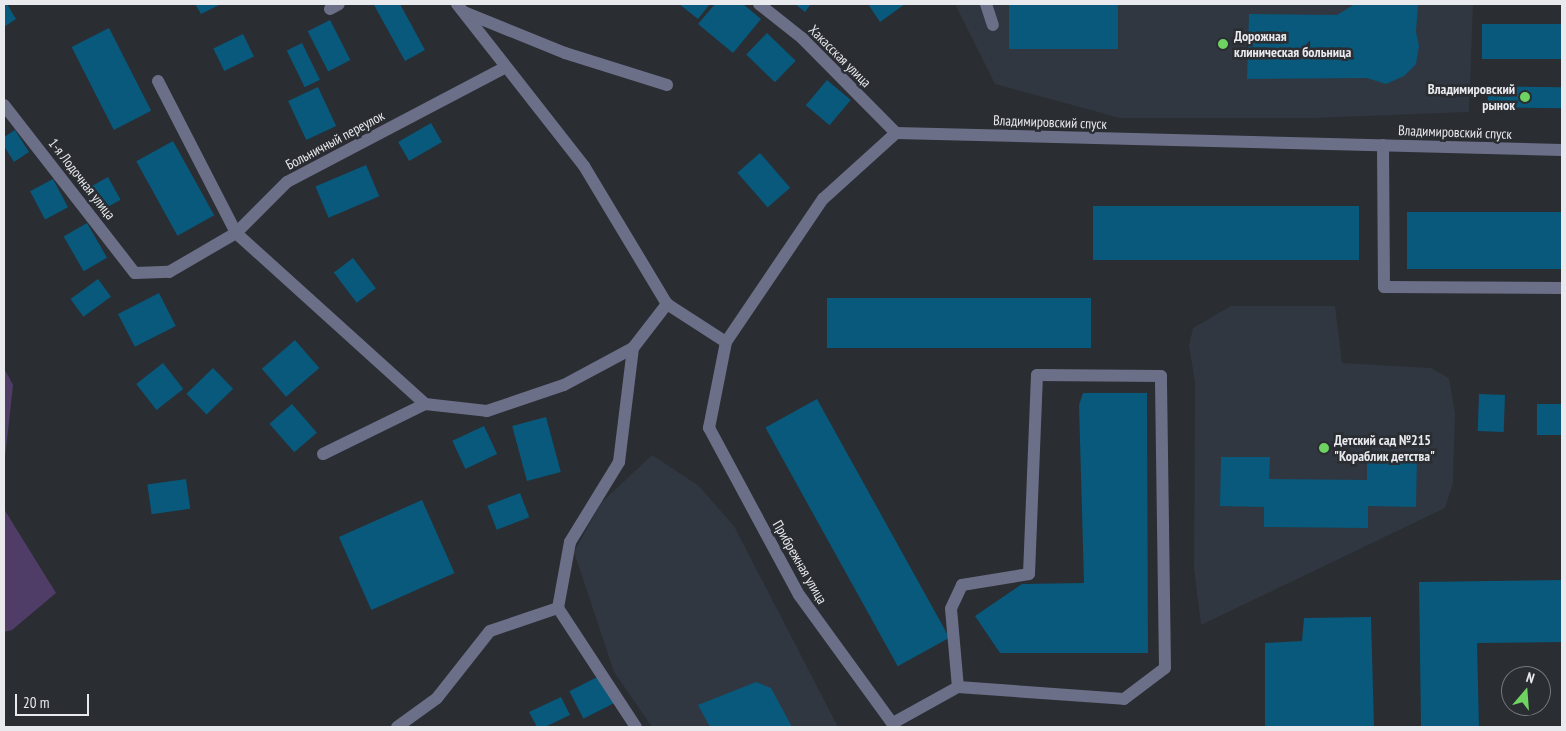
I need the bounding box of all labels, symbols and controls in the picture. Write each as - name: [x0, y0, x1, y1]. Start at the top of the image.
- street label: Хакасская улица: [805, 21, 875, 91]
- place label: Дорожная клиническая больница: [1234, 28, 1351, 60]
- marker: Дорожная клиническая больница: [1216, 37, 1230, 51]
- place label: Владимировский рынок: [1428, 81, 1515, 114]
- marker: Владимировский рынок: [1519, 91, 1531, 103]
- street label: Больничный переулок: [283, 107, 387, 173]
- street label: Владимировский спуск: [993, 112, 1107, 132]
- street label: Владимировский спуск: [1398, 122, 1512, 142]
- street label: 1-я Лодочная улица: [45, 135, 119, 223]
- place label: Детский сад №215 "Кораблик детства": [1334, 432, 1435, 464]
- marker: Детский сад №215 "Кораблик детства": [1318, 442, 1330, 454]
- street label: Прибрежная улица: [769, 517, 831, 607]
- north arrow: [1501, 666, 1551, 716]
- text: N: [1524, 668, 1537, 687]
- scale bar: [18, 684, 91, 716]
- text: 20 m: [23, 693, 49, 712]

